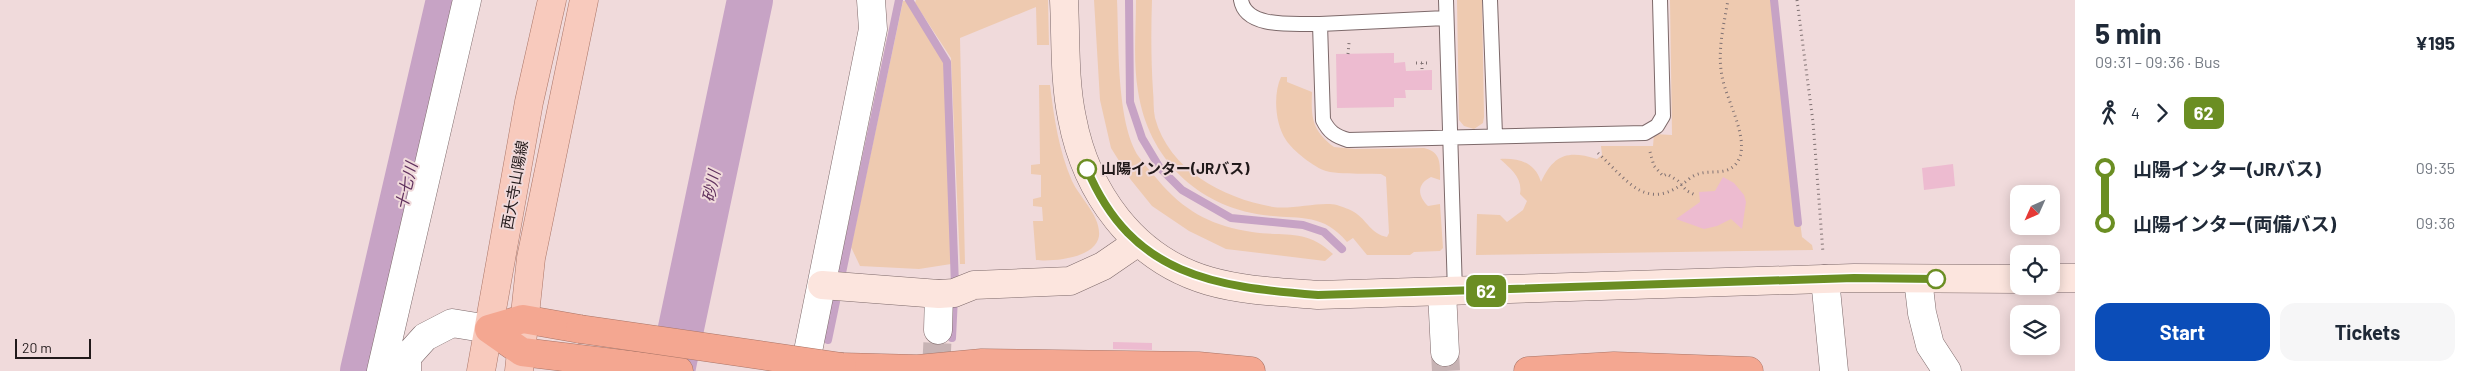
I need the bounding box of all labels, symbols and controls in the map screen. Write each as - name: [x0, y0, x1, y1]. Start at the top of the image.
- text: 5 min: [2095, 16, 2162, 50]
- text: ¥195: [2415, 31, 2455, 54]
- text: 09:31 – 09:36 · Bus: [2095, 52, 2220, 71]
- icon: walk: [2095, 99, 2123, 127]
- icon: forward: [2148, 99, 2176, 127]
- text: 62: [2194, 102, 2214, 124]
- text: 4: [2131, 103, 2140, 122]
- street label: 西大寺山陽線: [497, 139, 531, 231]
- text: 山陽インター(JRバス): [2133, 157, 2321, 180]
- water label: 十七川: [391, 158, 421, 211]
- text: 09:35: [2416, 158, 2455, 177]
- marker: 山陽インター(JRバス): [1077, 159, 1097, 179]
- place label: 山陽インター(JRバス): [1101, 159, 1250, 177]
- water label: 砂川: [698, 166, 724, 204]
- north arrow: [2010, 185, 2060, 235]
- map controls: [2010, 185, 2060, 355]
- text: 山陽インター(両備バス): [2133, 212, 2336, 235]
- text: 09:36: [2416, 213, 2455, 232]
- button: locate: [2010, 245, 2060, 295]
- unlabelled marker: [1926, 269, 1946, 289]
- line badge: 62: [1464, 275, 1508, 307]
- text: 62: [1476, 280, 1496, 302]
- button: Start: [2095, 303, 2270, 361]
- button: Tickets: [2280, 303, 2455, 361]
- button: layers: [2010, 305, 2060, 355]
- scale bar: [15, 336, 91, 359]
- text: 20 m: [22, 339, 52, 356]

